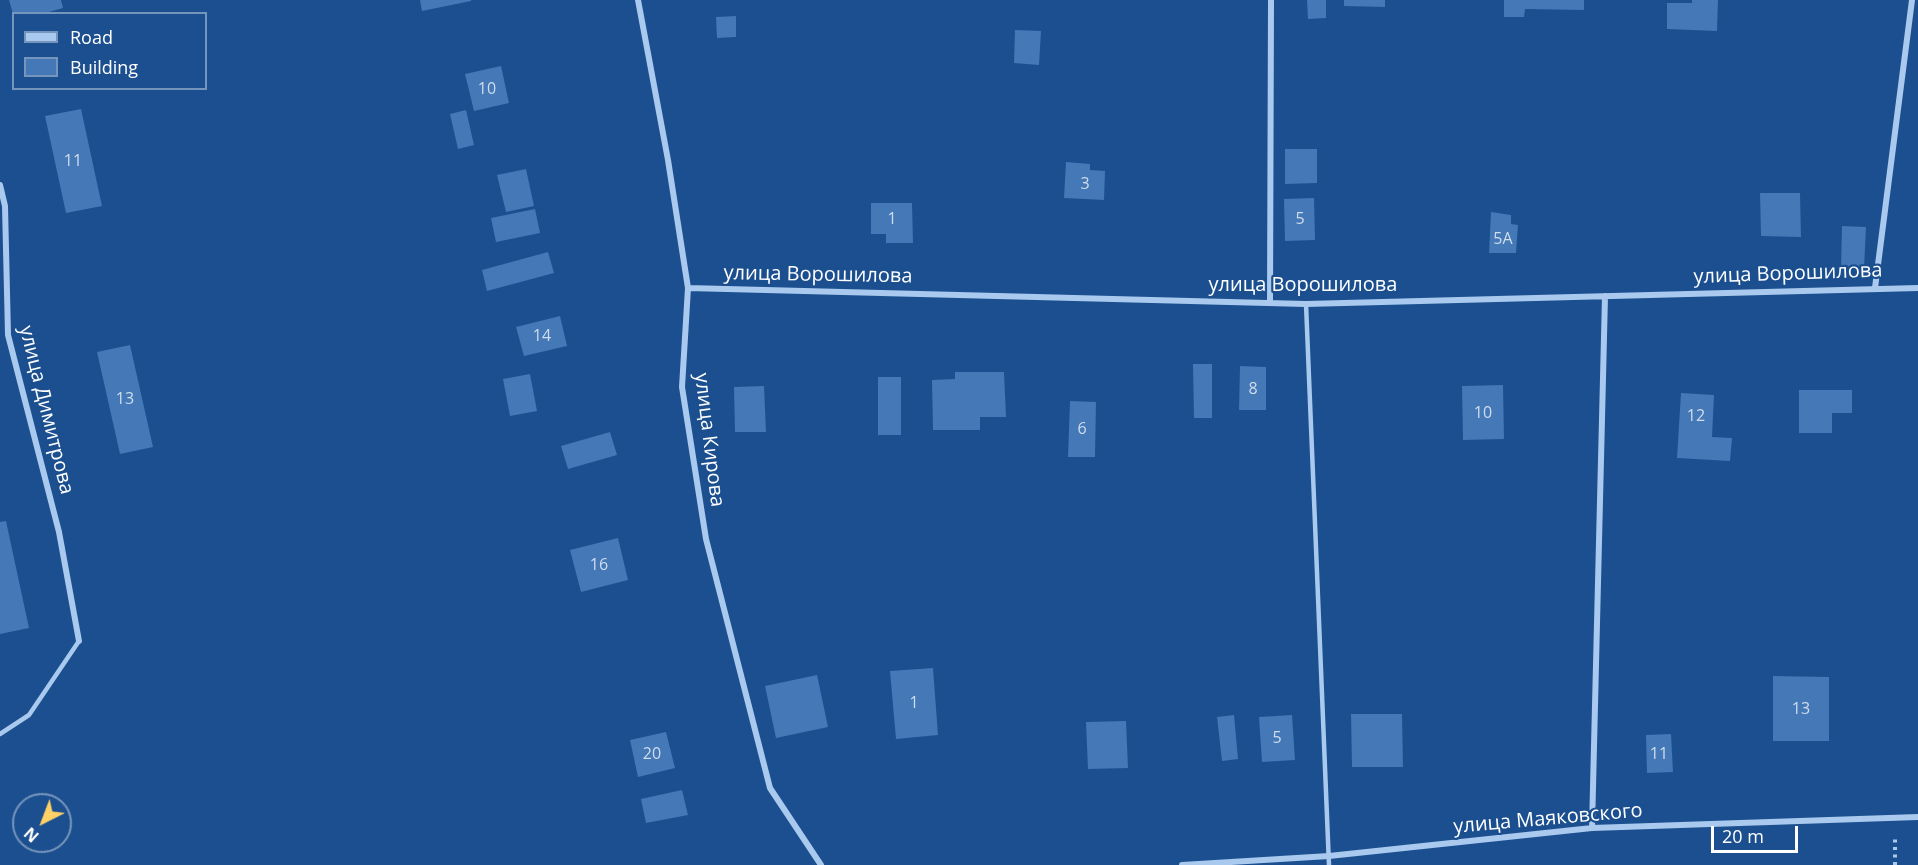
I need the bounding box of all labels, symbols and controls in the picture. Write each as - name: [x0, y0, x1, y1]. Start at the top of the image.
- legend: [12, 12, 207, 90]
- text: Road: [70, 25, 113, 49]
- text: Building: [70, 55, 138, 79]
- house number: 10: [478, 79, 496, 99]
- house number: 11: [64, 151, 82, 171]
- house number: 3: [1080, 174, 1090, 194]
- house number: 1: [887, 209, 897, 229]
- house number: 5: [1295, 209, 1305, 229]
- house number: 5А: [1493, 229, 1513, 249]
- street label: улица Ворошилова: [1693, 259, 1883, 289]
- street label: улица Ворошилова: [723, 261, 913, 289]
- street label: улица Ворошилова: [1209, 273, 1397, 297]
- street label: улица Димитрова: [13, 323, 79, 497]
- house number: 14: [533, 326, 551, 346]
- street label: улица Кирова: [689, 372, 729, 508]
- house number: 8: [1248, 379, 1258, 399]
- house number: 13: [116, 389, 134, 409]
- house number: 10: [1474, 403, 1492, 423]
- house number: 12: [1687, 406, 1705, 426]
- house number: 6: [1077, 419, 1087, 439]
- house number: 16: [590, 555, 608, 575]
- house number: 1: [909, 693, 919, 713]
- house number: 13: [1792, 699, 1810, 719]
- house number: 5: [1272, 728, 1282, 748]
- house number: 20: [643, 744, 661, 764]
- house number: 11: [1650, 744, 1668, 764]
- north arrow: [12, 793, 72, 853]
- street label: улица Маяковского: [1453, 799, 1643, 839]
- scale bar: [1714, 814, 1801, 852]
- text: N: [19, 822, 43, 847]
- text: 20 m: [1722, 824, 1764, 848]

